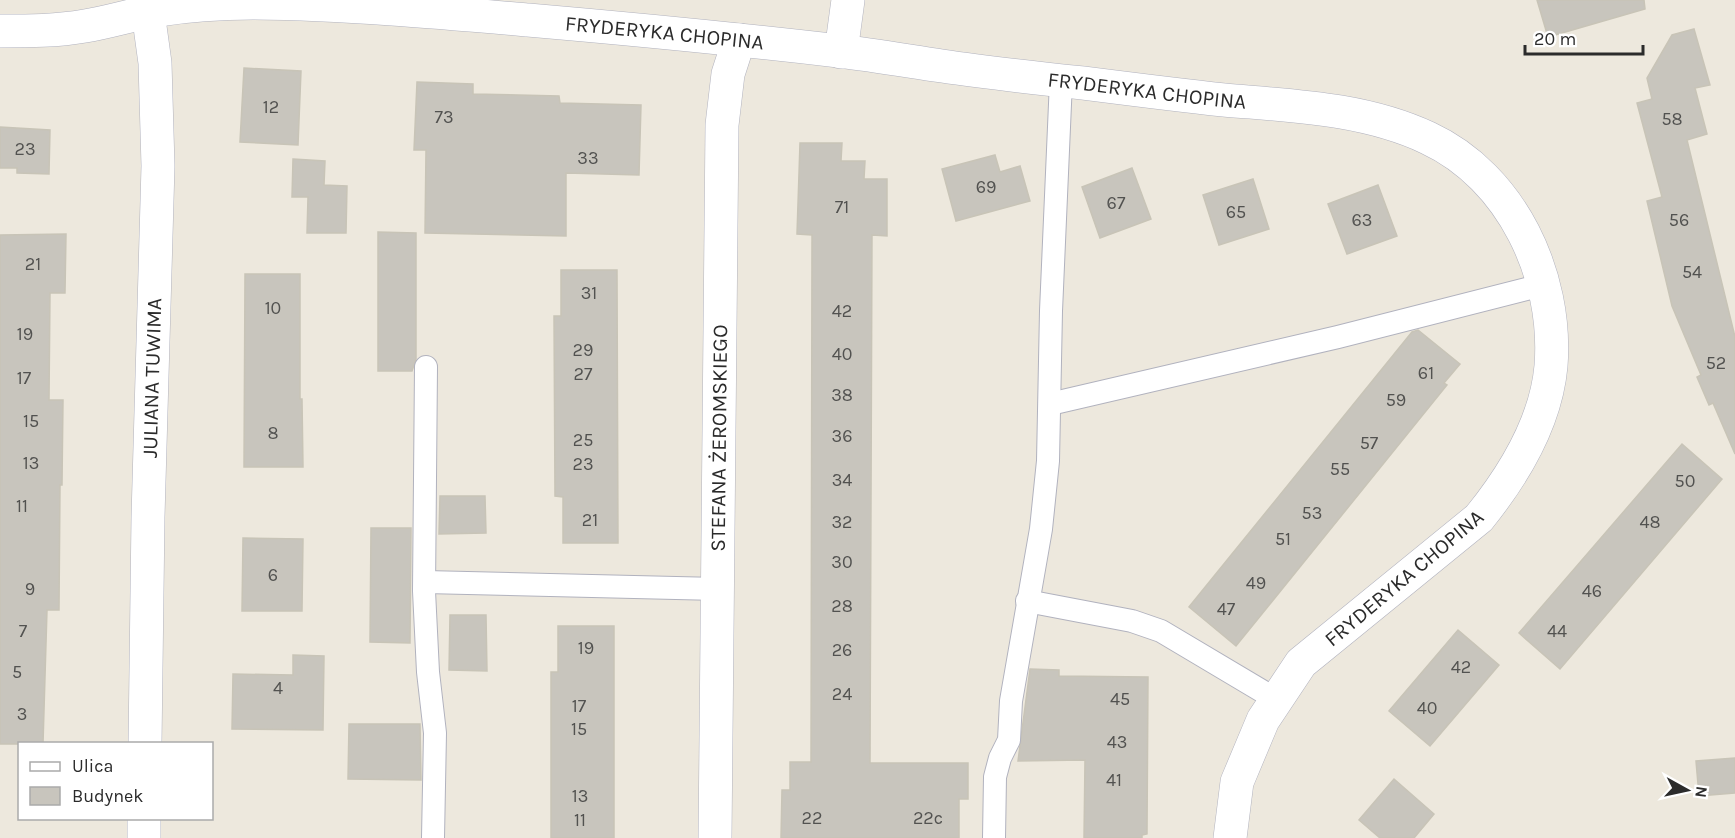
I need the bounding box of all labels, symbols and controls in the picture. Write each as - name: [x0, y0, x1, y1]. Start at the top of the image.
- street label: FRYDERYKA CHOPINA: [564, 11, 765, 55]
- scale bar: [1525, 18, 1644, 56]
- text: 20 m: [1534, 28, 1576, 50]
- street label: FRYDERYKA CHOPINA: [1046, 67, 1247, 114]
- house number: 12: [263, 96, 279, 118]
- house number: 73: [434, 106, 454, 128]
- house number: 58: [1661, 108, 1683, 130]
- house number: 23: [14, 138, 36, 160]
- house number: 33: [577, 147, 599, 169]
- house number: 69: [976, 176, 996, 198]
- house number: 67: [1107, 192, 1126, 214]
- house number: 71: [835, 196, 849, 218]
- house number: 65: [1226, 201, 1246, 223]
- house number: 63: [1352, 209, 1372, 231]
- house number: 56: [1669, 209, 1689, 231]
- house number: 21: [25, 253, 41, 275]
- house number: 54: [1682, 261, 1702, 283]
- house number: 31: [581, 282, 597, 304]
- house number: 10: [265, 297, 281, 319]
- street label: JULIANA TUWIMA: [138, 298, 166, 459]
- house number: 42: [832, 300, 852, 322]
- house number: 19: [17, 323, 33, 345]
- street label: STEFANA ŻEROMSKIEGO: [706, 324, 732, 552]
- house number: 29: [573, 339, 593, 361]
- house number: 40: [832, 343, 852, 365]
- house number: 52: [1706, 352, 1726, 374]
- house number: 61: [1418, 362, 1434, 384]
- house number: 27: [574, 363, 593, 385]
- house number: 17: [17, 367, 32, 389]
- house number: 38: [831, 384, 853, 406]
- house number: 59: [1386, 389, 1406, 411]
- house number: 15: [23, 410, 39, 432]
- house number: 8: [267, 422, 279, 444]
- house number: 36: [832, 425, 852, 447]
- house number: 25: [573, 429, 593, 451]
- house number: 57: [1360, 432, 1379, 454]
- house number: 13: [23, 452, 39, 474]
- house number: 23: [572, 453, 594, 475]
- house number: 55: [1330, 458, 1350, 480]
- house number: 34: [832, 469, 852, 491]
- house number: 50: [1675, 470, 1695, 492]
- house number: 11: [16, 495, 28, 517]
- house number: 53: [1302, 502, 1322, 524]
- street label: FRYDERYKA CHOPINA: [1320, 505, 1488, 651]
- house number: 21: [582, 509, 598, 531]
- house number: 32: [831, 511, 853, 533]
- house number: 48: [1639, 511, 1661, 533]
- house number: 51: [1275, 528, 1291, 550]
- house number: 30: [831, 551, 853, 573]
- house number: 6: [268, 564, 278, 586]
- house number: 49: [1246, 572, 1266, 594]
- house number: 9: [25, 578, 35, 600]
- house number: 46: [1582, 580, 1602, 602]
- house number: 28: [831, 595, 853, 617]
- house number: 47: [1217, 598, 1236, 620]
- house number: 7: [19, 620, 28, 642]
- house number: 44: [1547, 620, 1567, 642]
- house number: 19: [578, 637, 594, 659]
- house number: 26: [832, 639, 852, 661]
- house number: 42: [1451, 656, 1471, 678]
- house number: 5: [12, 661, 22, 683]
- house number: 4: [273, 677, 283, 699]
- house number: 24: [832, 683, 852, 705]
- house number: 45: [1110, 688, 1130, 710]
- house number: 17: [572, 695, 587, 717]
- house number: 40: [1417, 697, 1437, 719]
- house number: 3: [17, 703, 27, 725]
- house number: 15: [571, 718, 587, 740]
- house number: 43: [1107, 731, 1127, 753]
- legend: [18, 742, 213, 820]
- text: Ulica: [72, 755, 113, 777]
- north arrow: [1657, 760, 1717, 820]
- house number: 41: [1106, 769, 1122, 791]
- text: Budynek: [72, 785, 143, 807]
- house number: 13: [572, 785, 588, 807]
- text: N: [1691, 785, 1712, 799]
- house number: 22: [802, 807, 822, 829]
- house number: 22c: [913, 807, 943, 829]
- house number: 11: [574, 809, 586, 831]

